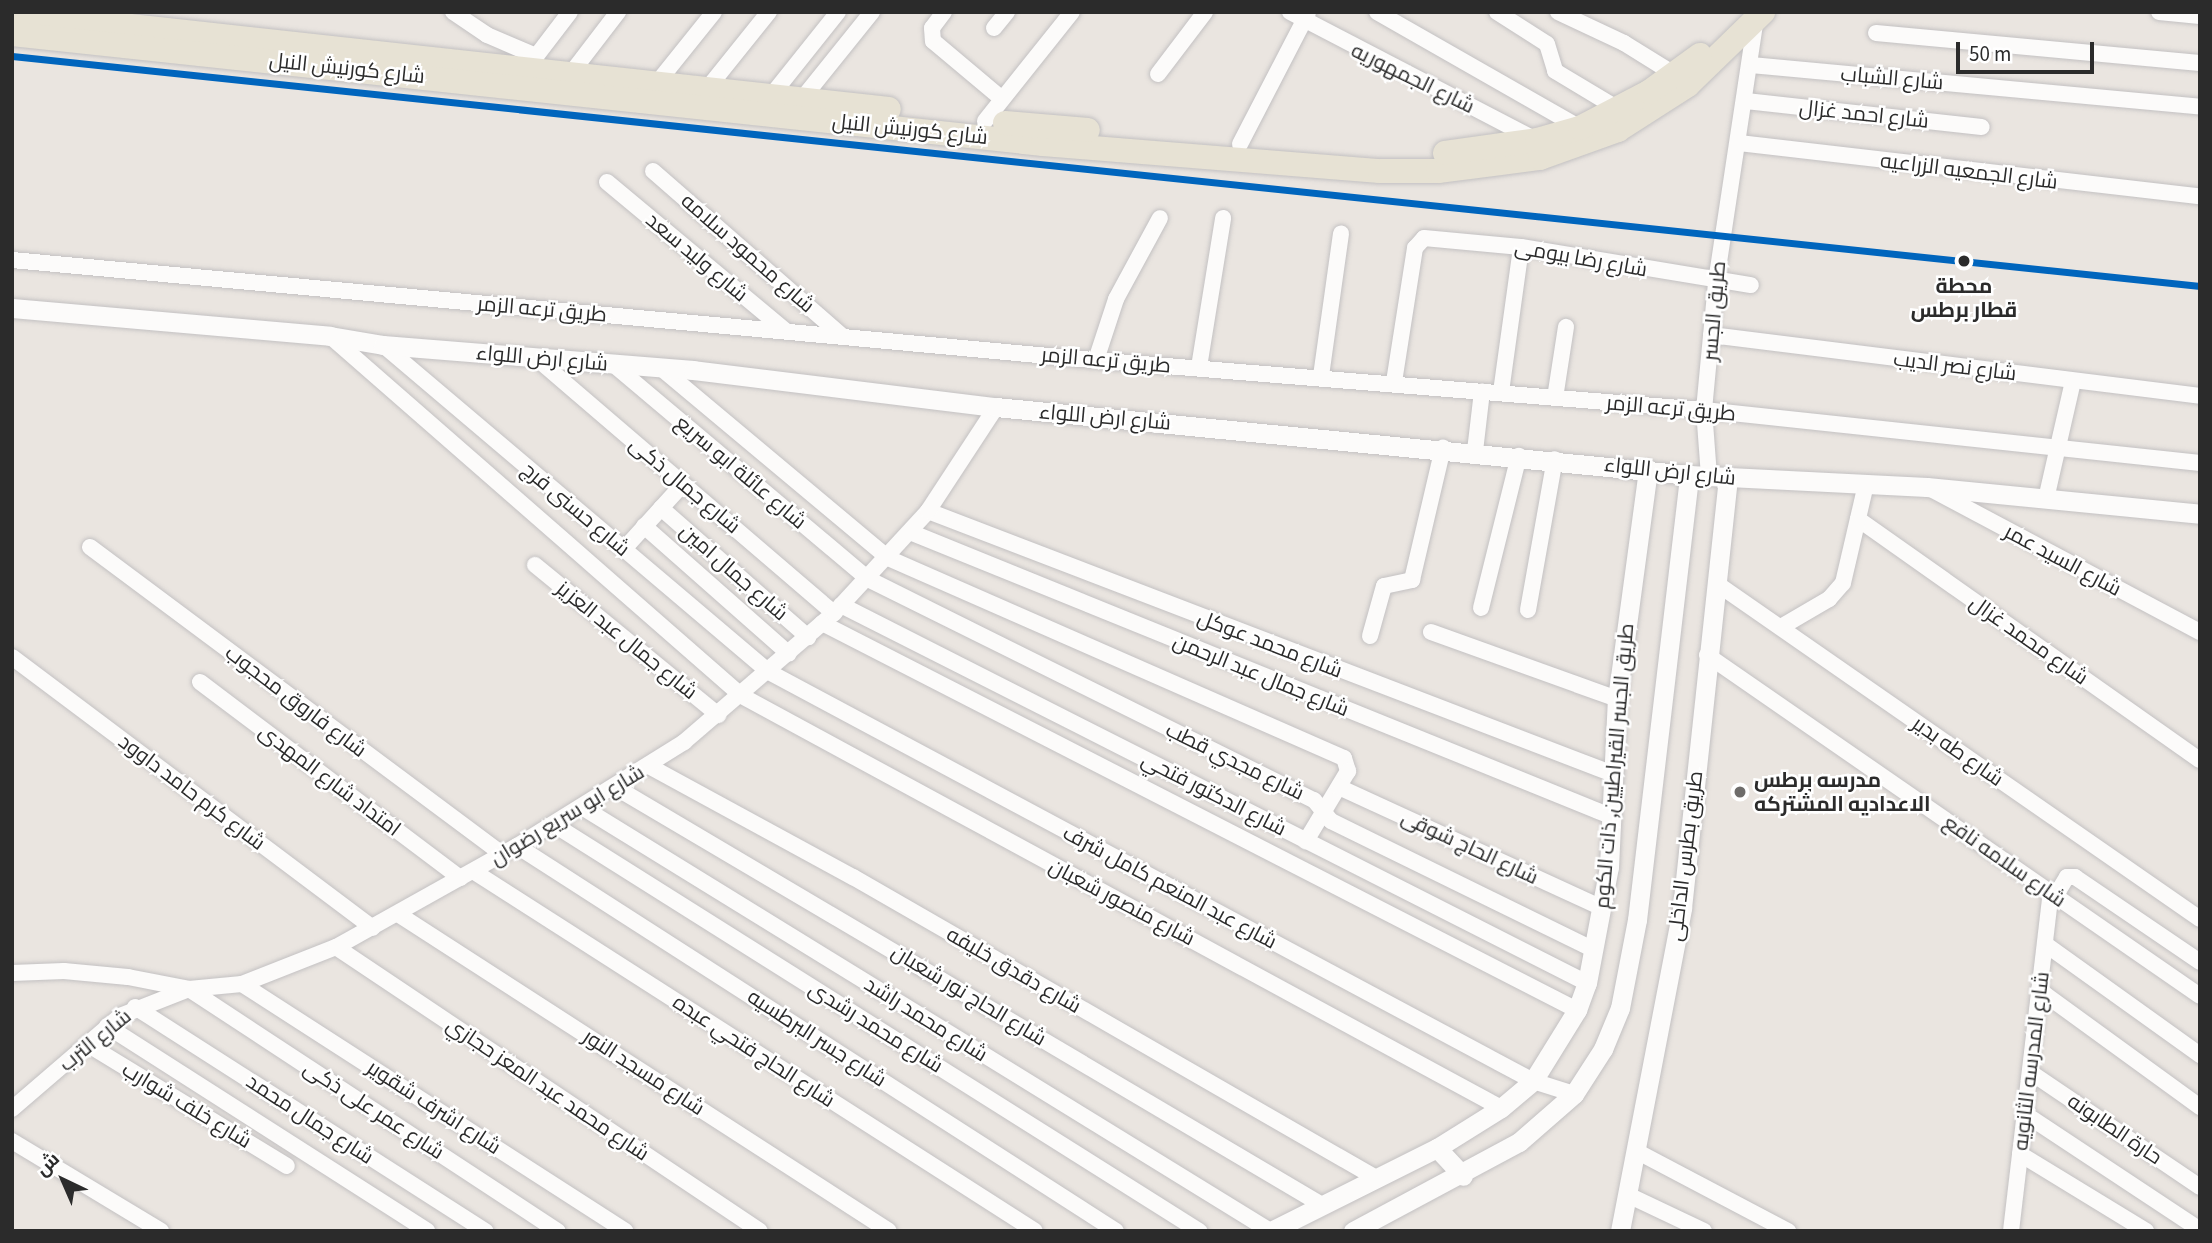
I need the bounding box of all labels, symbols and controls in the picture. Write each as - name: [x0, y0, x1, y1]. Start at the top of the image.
- scale bar: [1960, 28, 2098, 72]
- street label: شارع الجمهوريه: [1347, 37, 1479, 119]
- text: 50 m: [1969, 39, 2011, 69]
- street label: شارع كورنيش النيل: [268, 47, 426, 89]
- street label: شارع الشباب: [1839, 61, 1945, 95]
- street label: شارع احمد غزال: [1798, 95, 1930, 133]
- street label: شارع كورنيش النيل: [831, 108, 989, 150]
- street label: شارع الجمعيه الزراعيه: [1879, 148, 2059, 194]
- street label: شارع محمود سلامه: [676, 188, 820, 318]
- street label: شارع وليد سعد: [641, 207, 753, 307]
- street label: شارع رضا بيومى: [1513, 234, 1649, 282]
- marker: محطة قطار برطس: [1954, 251, 1974, 271]
- street label: طريق الجسر: [1697, 260, 1731, 362]
- place label: محطة قطار برطس: [1911, 273, 2017, 323]
- street label: طريق ترعه الزمر: [476, 291, 608, 327]
- street label: شارع ارض اللواء: [475, 340, 609, 376]
- street label: طريق ترعه الزمر: [1040, 342, 1172, 378]
- street label: شارع نصر الديب: [1892, 346, 2018, 386]
- street label: طريق ترعه الزمر: [1605, 390, 1737, 426]
- street label: شارع ارض اللواء: [1038, 399, 1172, 435]
- street label: شارع عائلة ابو سريع: [670, 410, 812, 534]
- street label: شارع جمال ذكى: [624, 431, 746, 539]
- street label: شارع ارض اللواء: [1603, 452, 1737, 490]
- street label: شارع حسنى فرج: [517, 456, 635, 562]
- street label: شارع جمال امين: [675, 518, 793, 626]
- street label: شارع السيد عمر: [2000, 519, 2126, 601]
- street label: شارع جمال عبد العزيز: [552, 576, 702, 704]
- street label: شارع محمد غزال: [1965, 590, 2093, 690]
- street label: شارع محمد عوكل: [1194, 605, 1346, 683]
- street label: طريق الجسر القيراطيين, ذات الكوم: [1589, 622, 1639, 910]
- street label: شارع جمال عبد الرحمن: [1169, 628, 1353, 722]
- street label: شارع فاروق محجوب: [220, 640, 372, 762]
- street label: شارع طه بدير: [1908, 710, 2008, 792]
- street label: شارع مجدي قطب: [1162, 717, 1308, 805]
- street label: امتداد شارع المهدى: [254, 719, 406, 841]
- street label: شارع كرم حامد داوود: [114, 729, 270, 855]
- street label: شارع الدكتور فتحي: [1138, 747, 1290, 841]
- street label: شارع ابو سريع رضوان: [485, 759, 649, 871]
- place label: مدرسه برطس الاعداديه المشتركه: [1754, 767, 1930, 817]
- street label: طريق بطرس الداخلى: [1662, 769, 1708, 943]
- marker: مدرسه برطس الاعداديه المشتركه: [1732, 784, 1748, 800]
- street label: شارع الحاج شوقى: [1398, 804, 1542, 890]
- street label: شارع سلامه نافع: [1939, 809, 2071, 913]
- street label: شارع عبد المنعم كامل شرف: [1059, 820, 1281, 954]
- street label: شارع منصور شعبان: [1045, 853, 1199, 951]
- street label: شارع دقدق خليفه: [942, 921, 1086, 1019]
- street label: شارع الحاج نور شعبان: [887, 939, 1051, 1051]
- street label: شارع المدرسه الثانويه: [2008, 970, 2054, 1152]
- street label: شارع محمد راشد: [860, 971, 992, 1067]
- street label: شارع محمد رشدى: [804, 976, 948, 1078]
- street label: شارع جسر البرطسيه: [743, 984, 891, 1092]
- street label: شارع الحاج فتحي عبده: [668, 989, 840, 1113]
- street label: شارع الترب: [54, 1003, 136, 1077]
- street label: شارع محمد عبد المعز حجازي: [442, 1012, 654, 1166]
- street label: شارع مسجد النور: [579, 1023, 709, 1121]
- street label: شارع اشرف شقوير: [362, 1054, 506, 1160]
- street label: شارع عمر على ذكى: [299, 1055, 449, 1165]
- street label: شارع خلف شوارب: [118, 1056, 256, 1154]
- street label: شارع جمال محمد: [242, 1068, 378, 1170]
- street label: حارة الطابونه: [2063, 1088, 2167, 1170]
- north arrow: [28, 1145, 98, 1215]
- text: ش: [30, 1146, 66, 1183]

